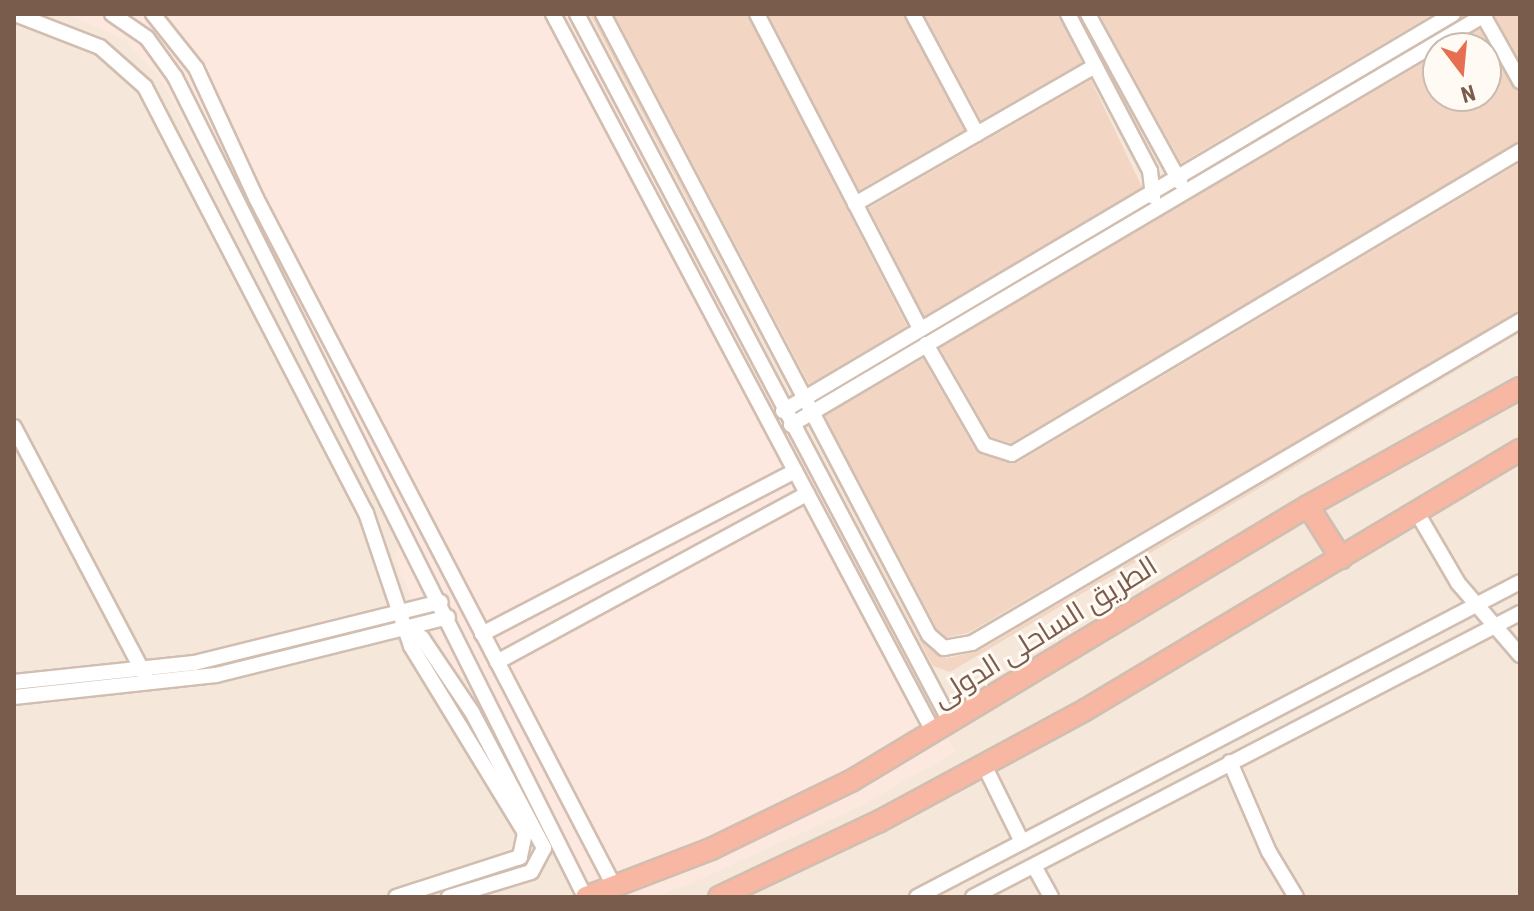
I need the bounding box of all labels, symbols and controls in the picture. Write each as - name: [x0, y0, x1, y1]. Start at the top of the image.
- north arrow: [1422, 32, 1502, 112]
- text: N: [1458, 80, 1478, 108]
- street label: الطريق الساحلى الدولى: [926, 549, 1164, 715]

